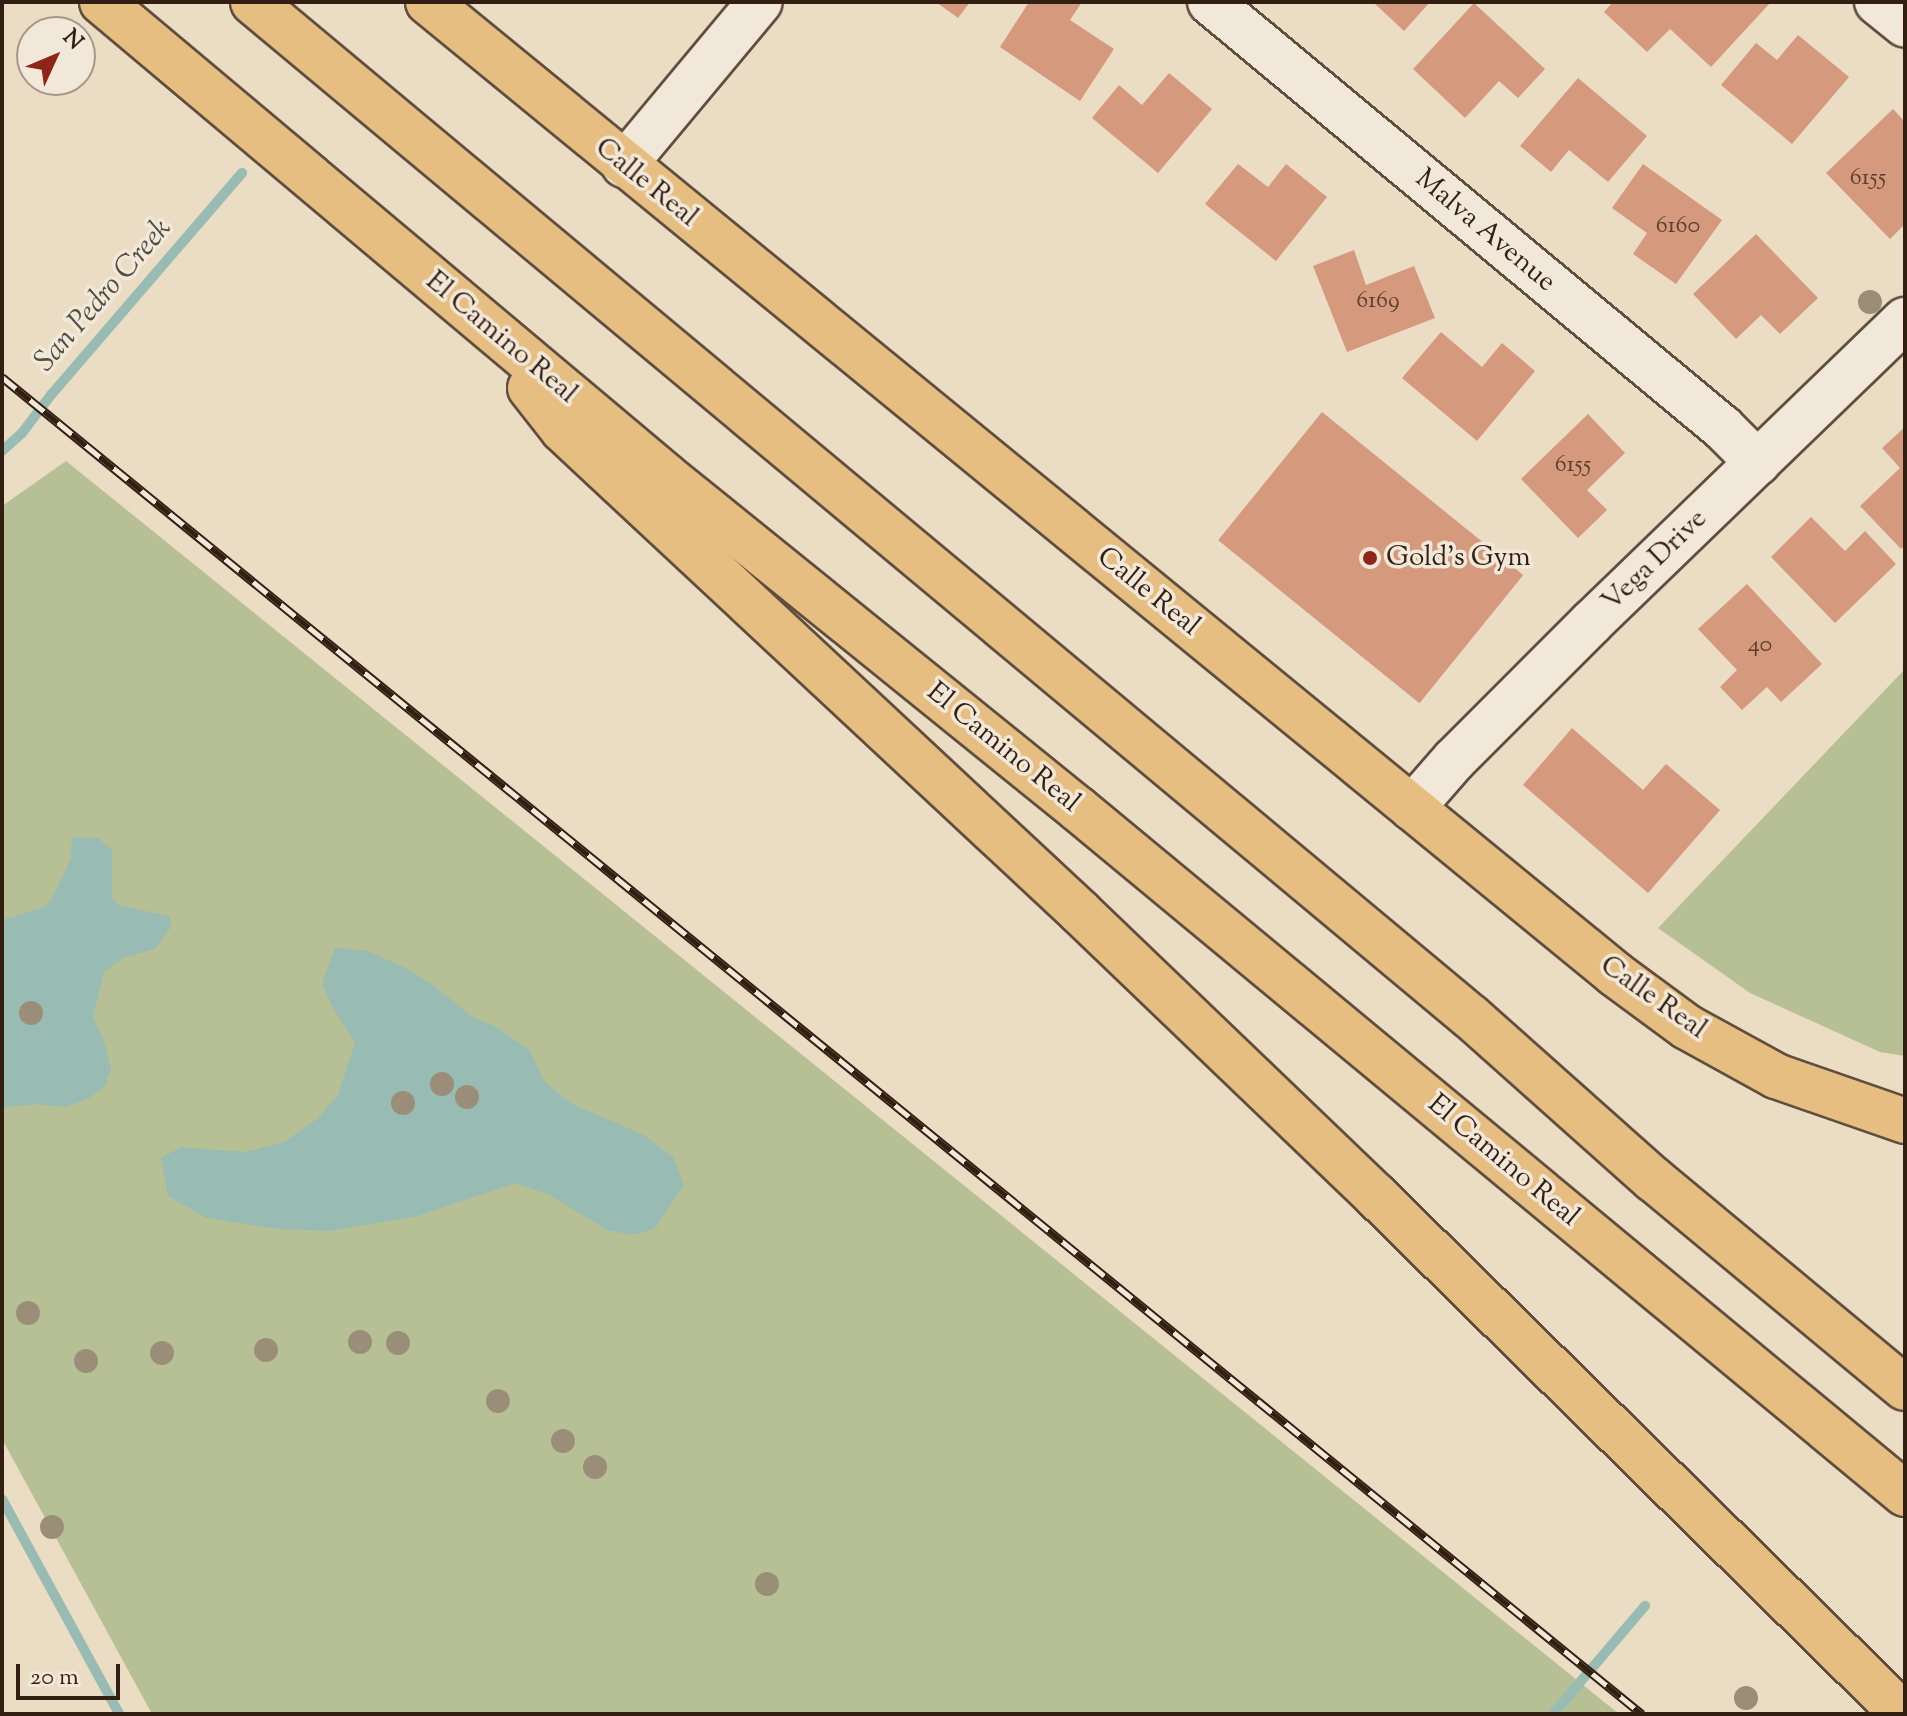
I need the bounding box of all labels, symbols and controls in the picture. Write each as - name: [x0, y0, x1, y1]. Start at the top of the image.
- north arrow: [16, 16, 96, 96]
- text: N: [54, 23, 89, 58]
- street label: Calle Real: [588, 131, 704, 235]
- street label: Malva Avenue: [1408, 162, 1562, 300]
- house number: 6155: [1850, 165, 1886, 193]
- water label: San Pedro Creek: [28, 212, 180, 380]
- house number: 6160: [1656, 213, 1700, 241]
- street label: El Camino Real: [418, 265, 584, 411]
- house number: 6169: [1356, 288, 1400, 316]
- house number: 6155: [1555, 452, 1591, 480]
- street label: Vega Drive: [1596, 503, 1714, 619]
- street label: Calle Real: [1090, 540, 1206, 644]
- place label: Gold's Gym: [1386, 541, 1531, 575]
- marker: Gold's Gym: [1361, 549, 1379, 567]
- house number: 40: [1748, 632, 1772, 660]
- street label: El Camino Real: [920, 676, 1086, 820]
- street label: Calle Real: [1593, 949, 1713, 1047]
- street label: El Camino Real: [1420, 1088, 1586, 1234]
- scale bar: [20, 1648, 124, 1698]
- text: 20 m: [30, 1661, 79, 1695]

